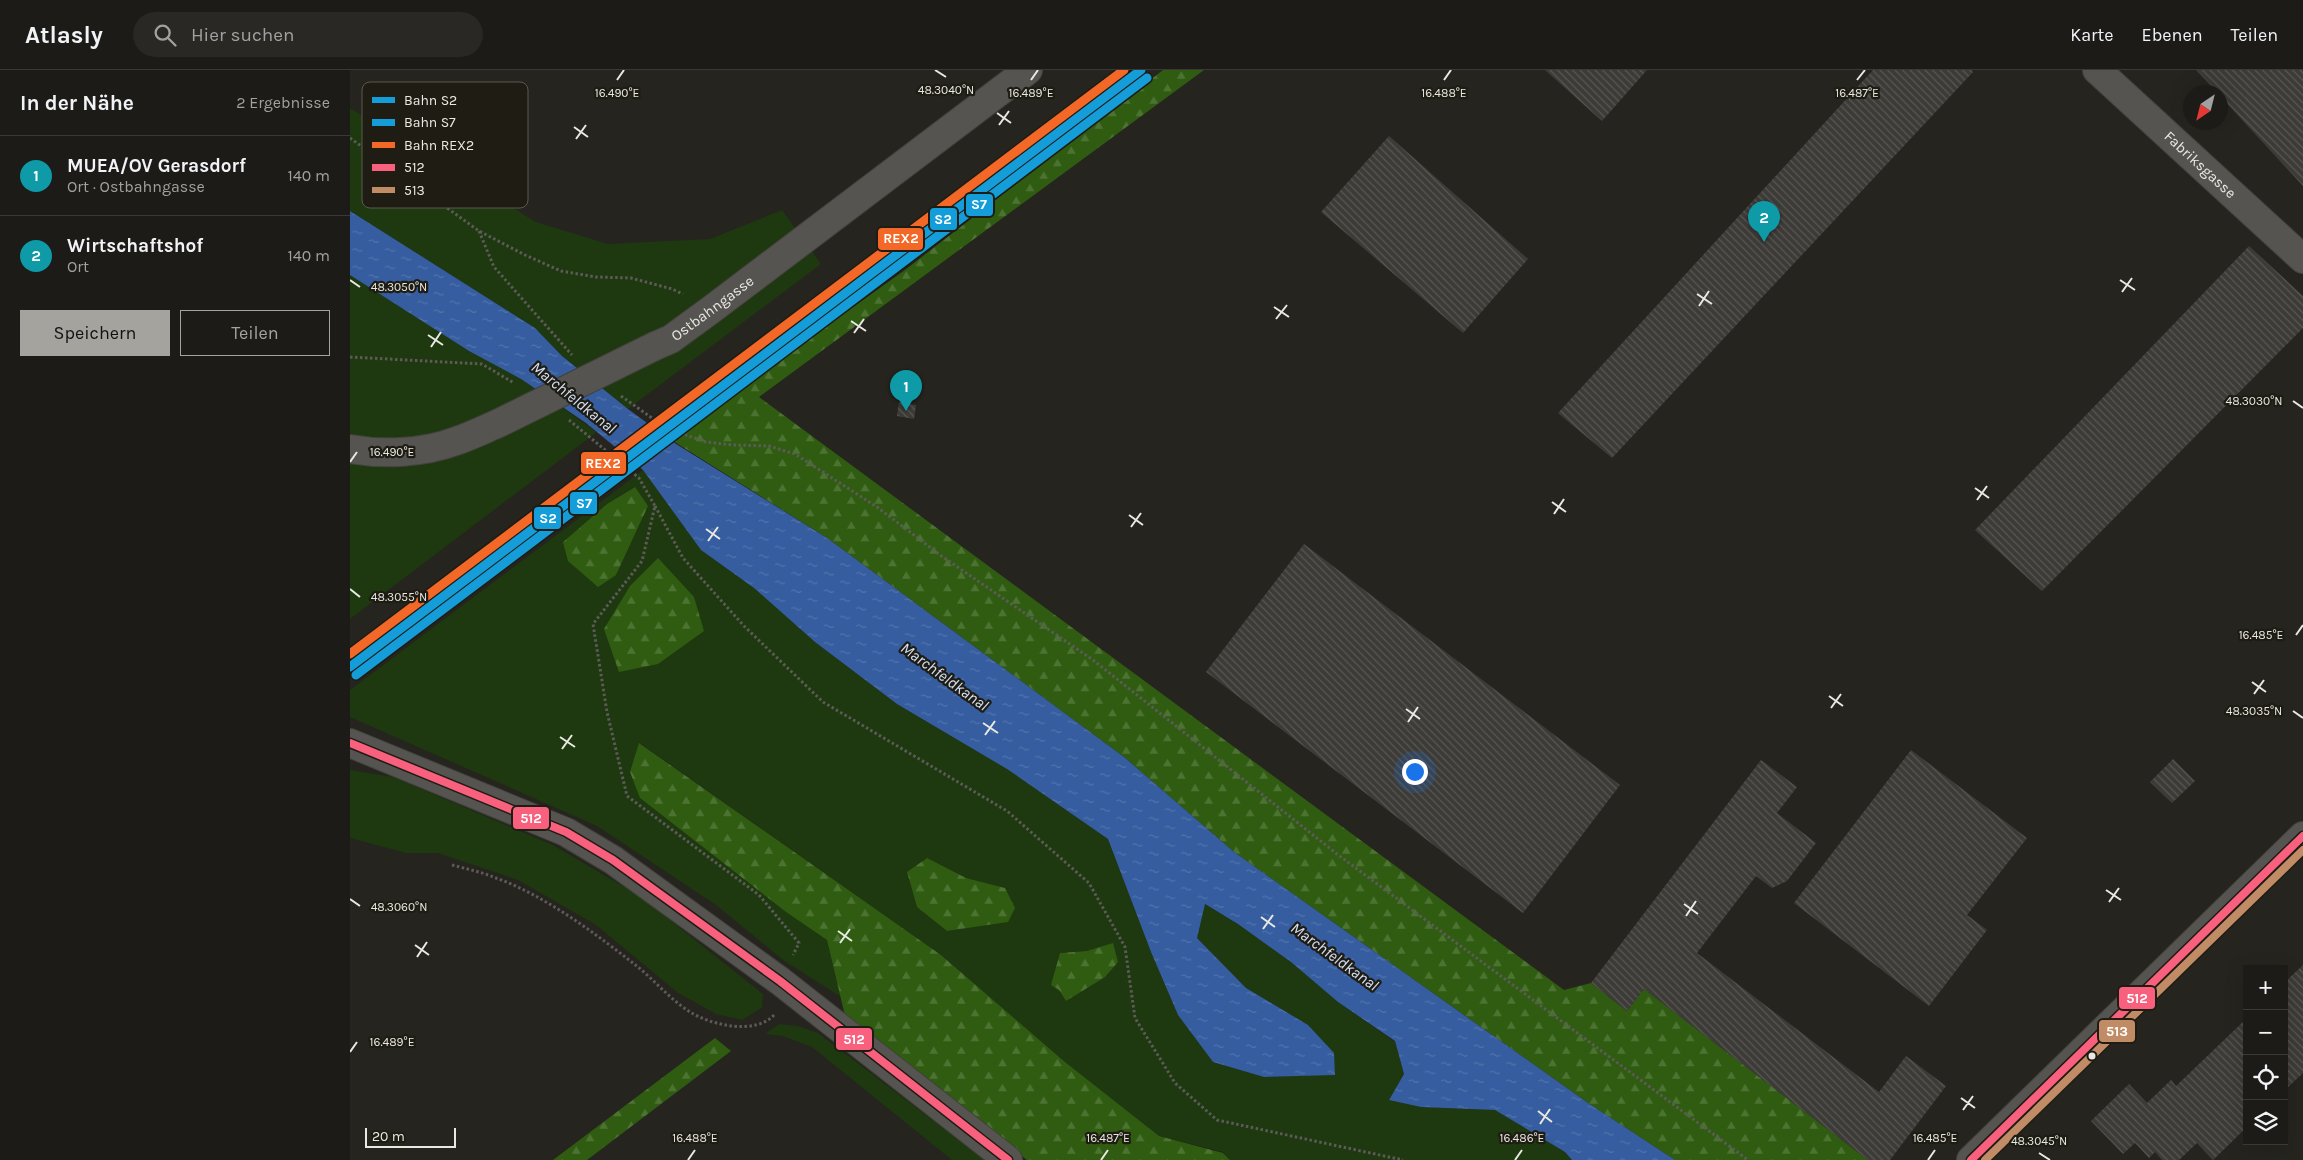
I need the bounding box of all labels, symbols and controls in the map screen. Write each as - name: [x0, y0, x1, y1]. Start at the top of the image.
- search box: [133, 12, 483, 57]
- text: Atlasly: [25, 21, 103, 49]
- icon: search: [151, 21, 179, 49]
- text: Hier suchen: [191, 24, 294, 46]
- text: Karte: [2070, 24, 2114, 46]
- text: Ebenen: [2142, 24, 2203, 46]
- text: Teilen: [2231, 24, 2278, 46]
- legend: [362, 82, 528, 208]
- text: 48.3040°N: [918, 83, 974, 97]
- north arrow: [2183, 85, 2228, 130]
- text: 16.490°E: [595, 86, 639, 100]
- text: 16.489°E: [1009, 86, 1053, 100]
- text: 16.488°E: [1421, 86, 1467, 100]
- text: 16.487°E: [1835, 86, 1879, 100]
- text: In der Nähe: [20, 91, 134, 115]
- text: Bahn S2: [404, 92, 457, 109]
- text: 2 Ergebnisse: [236, 93, 330, 112]
- text: Bahn S7: [404, 114, 456, 131]
- street label: Fabriksgasse: [2160, 127, 2240, 202]
- text: Bahn REX2: [404, 137, 474, 154]
- text: MUEA/OV Gerasdorf: [67, 155, 246, 177]
- text: 512: [404, 159, 425, 176]
- text: 1: [33, 166, 39, 185]
- text: 140 m: [288, 166, 330, 185]
- text: Ort · Ostbahngasse: [67, 177, 205, 196]
- text: 513: [404, 182, 425, 199]
- line badge: S7: [965, 193, 994, 217]
- text: S7: [971, 196, 987, 213]
- pin: 2: [1748, 201, 1780, 242]
- line badge: S2: [929, 207, 958, 231]
- text: S2: [934, 211, 952, 228]
- line badge: REX2: [877, 227, 924, 251]
- text: REX2: [883, 230, 919, 247]
- text: Wirtschaftshof: [67, 235, 203, 257]
- text: 2: [31, 246, 41, 265]
- text: 140 m: [288, 246, 330, 265]
- text: Ort: [67, 257, 89, 276]
- street label: Ostbahngasse: [667, 272, 757, 345]
- text: 48.3050°N: [371, 280, 427, 294]
- button: Speichern: [20, 310, 170, 356]
- button: Teilen: [180, 310, 330, 356]
- water label: Marchfeldkanal: [527, 357, 620, 437]
- pin: 1: [890, 370, 922, 411]
- text: 48.3030°N: [2226, 394, 2282, 408]
- text: 16.490°E: [370, 445, 414, 459]
- line badge: REX2: [580, 451, 627, 475]
- text: REX2: [585, 455, 621, 472]
- line badge: S7: [569, 491, 598, 515]
- text: S7: [576, 495, 592, 512]
- line badge: S2: [533, 506, 562, 530]
- text: S2: [539, 510, 557, 527]
- text: 48.3055°N: [371, 590, 427, 604]
- text: 16.485°E: [2239, 628, 2283, 642]
- water label: Marchfeldkanal: [897, 638, 992, 715]
- text: 48.3035°N: [2226, 704, 2282, 718]
- your location: [1402, 759, 1428, 785]
- line badge: 512: [512, 806, 550, 830]
- text: 512: [520, 810, 542, 827]
- text: 48.3060°N: [371, 900, 427, 914]
- water label: Marchfeldkanal: [1287, 918, 1382, 995]
- map controls: [2243, 965, 2288, 1145]
- button: +: [2243, 965, 2288, 1010]
- line badge: 512: [2118, 986, 2156, 1010]
- text: 512: [2126, 990, 2148, 1007]
- button: −: [2243, 1010, 2288, 1055]
- line badge: 513: [2098, 1019, 2136, 1043]
- text: 513: [2106, 1023, 2128, 1040]
- line badge: 512: [835, 1027, 873, 1051]
- text: 512: [843, 1031, 865, 1048]
- text: 16.489°E: [370, 1035, 414, 1049]
- unlabelled marker: [2087, 1051, 2097, 1061]
- button: locate: [2243, 1055, 2288, 1100]
- button: layers: [2243, 1100, 2288, 1145]
- scale bar: [365, 1125, 456, 1148]
- text: 20 m: [372, 1128, 405, 1145]
- text: 16.488°E: [672, 1131, 718, 1145]
- text: 16.487°E: [1086, 1131, 1130, 1145]
- text: 16.486°E: [1500, 1131, 1544, 1145]
- text: 16.485°E: [1913, 1131, 1957, 1145]
- text: 48.3045°N: [2011, 1134, 2067, 1148]

